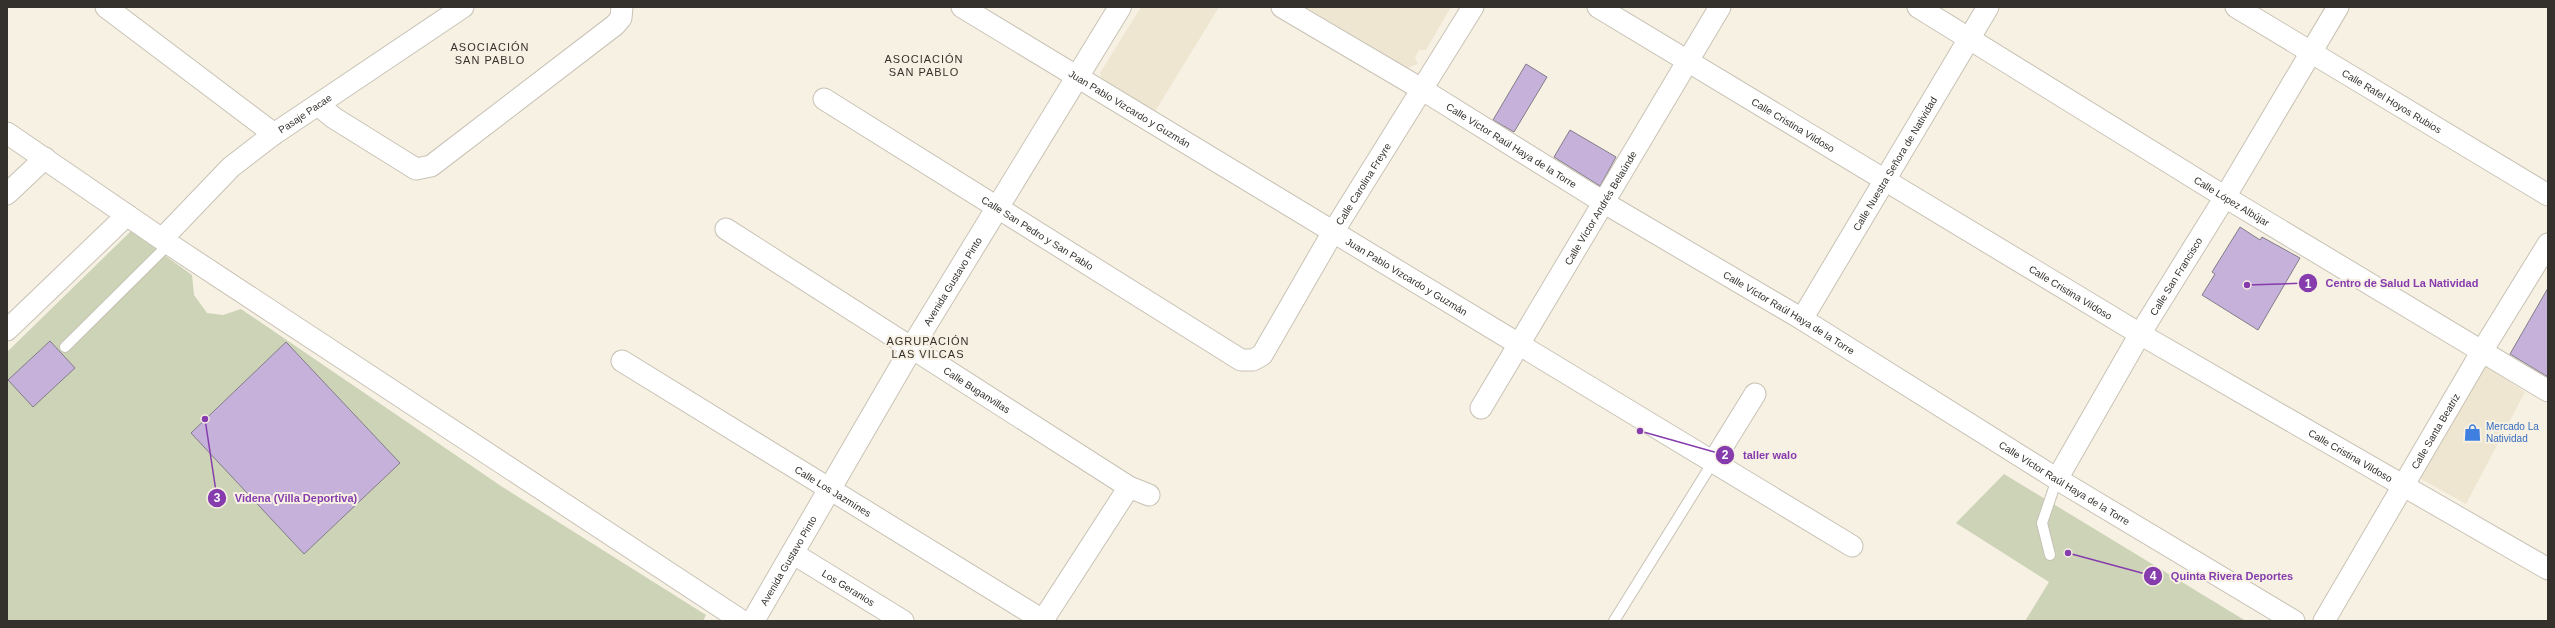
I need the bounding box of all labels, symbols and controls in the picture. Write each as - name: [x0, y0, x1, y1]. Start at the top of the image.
- district label: ASOCIACIÓN SAN PABLO: [450, 41, 530, 66]
- district label: ASOCIACIÓN SAN PABLO: [884, 53, 964, 78]
- street label: Calle Rafel Hoyos Rubios: [2340, 67, 2444, 135]
- street label: Juan Pablo Vizcardo y Guzmán: [1067, 68, 1192, 149]
- street label: Pasaje Pacae: [276, 91, 334, 135]
- street label: Calle Nuestra Señora de Natividad: [1850, 95, 1939, 233]
- street label: Calle Cristina Vildoso: [1750, 96, 1837, 154]
- street label: Calle Víctor Raúl Haya de la Torre: [1445, 101, 1579, 190]
- street label: Calle Carolina Freyre: [1333, 140, 1393, 227]
- street label: Calle Víctor Andrés Belaúnde: [1562, 149, 1639, 267]
- street label: Calle López Albújar: [2192, 174, 2272, 228]
- street label: Calle San Pedro y San Pablo: [980, 194, 1096, 272]
- street label: Avenida Gustavo Pinto: [921, 235, 984, 327]
- street label: Juan Pablo Vizcardo y Guzmán: [1344, 235, 1470, 317]
- street label: Calle San Francisco: [2148, 235, 2204, 317]
- street label: Calle Cristina Vildoso: [2027, 263, 2115, 322]
- street label: Calle Víctor Raúl Haya de la Torre: [1722, 269, 1857, 356]
- callout: Centro de Salud La Natividad: [2298, 272, 2486, 295]
- text: 1: [2305, 277, 2312, 291]
- text: Centro de Salud La Natividad: [2326, 277, 2478, 289]
- district label: AGRUPACIÓN LAS VILCAS: [886, 335, 970, 360]
- street label: Calle Buganvillas: [942, 364, 1012, 415]
- street label: Calle Santa Beatriz: [2409, 391, 2461, 471]
- place label: Mercado La Natividad: [2486, 421, 2539, 444]
- shop icon: Mercado La Natividad: [2463, 422, 2483, 442]
- street label: Calle Cristina Vildoso: [2307, 427, 2395, 484]
- street label: Calle Víctor Raúl Haya de la Torre: [1997, 439, 2132, 527]
- callout: taller walo: [1715, 444, 1805, 467]
- text: 2: [1722, 448, 1729, 462]
- text: taller walo: [1743, 449, 1797, 461]
- street label: Calle Los Jazmínes: [793, 464, 873, 519]
- callout: Videna (Villa Deportiva): [207, 486, 366, 509]
- text: 3: [214, 491, 221, 505]
- text: Videna (Villa Deportiva): [235, 492, 358, 504]
- street label: Avenida Gustavo Pinto: [758, 513, 819, 607]
- callout: Quinta Rivera Deportes: [2143, 564, 2301, 587]
- street label: Los Geranios: [820, 567, 877, 608]
- text: 4: [2150, 569, 2157, 583]
- text: Quinta Rivera Deportes: [2171, 570, 2293, 582]

